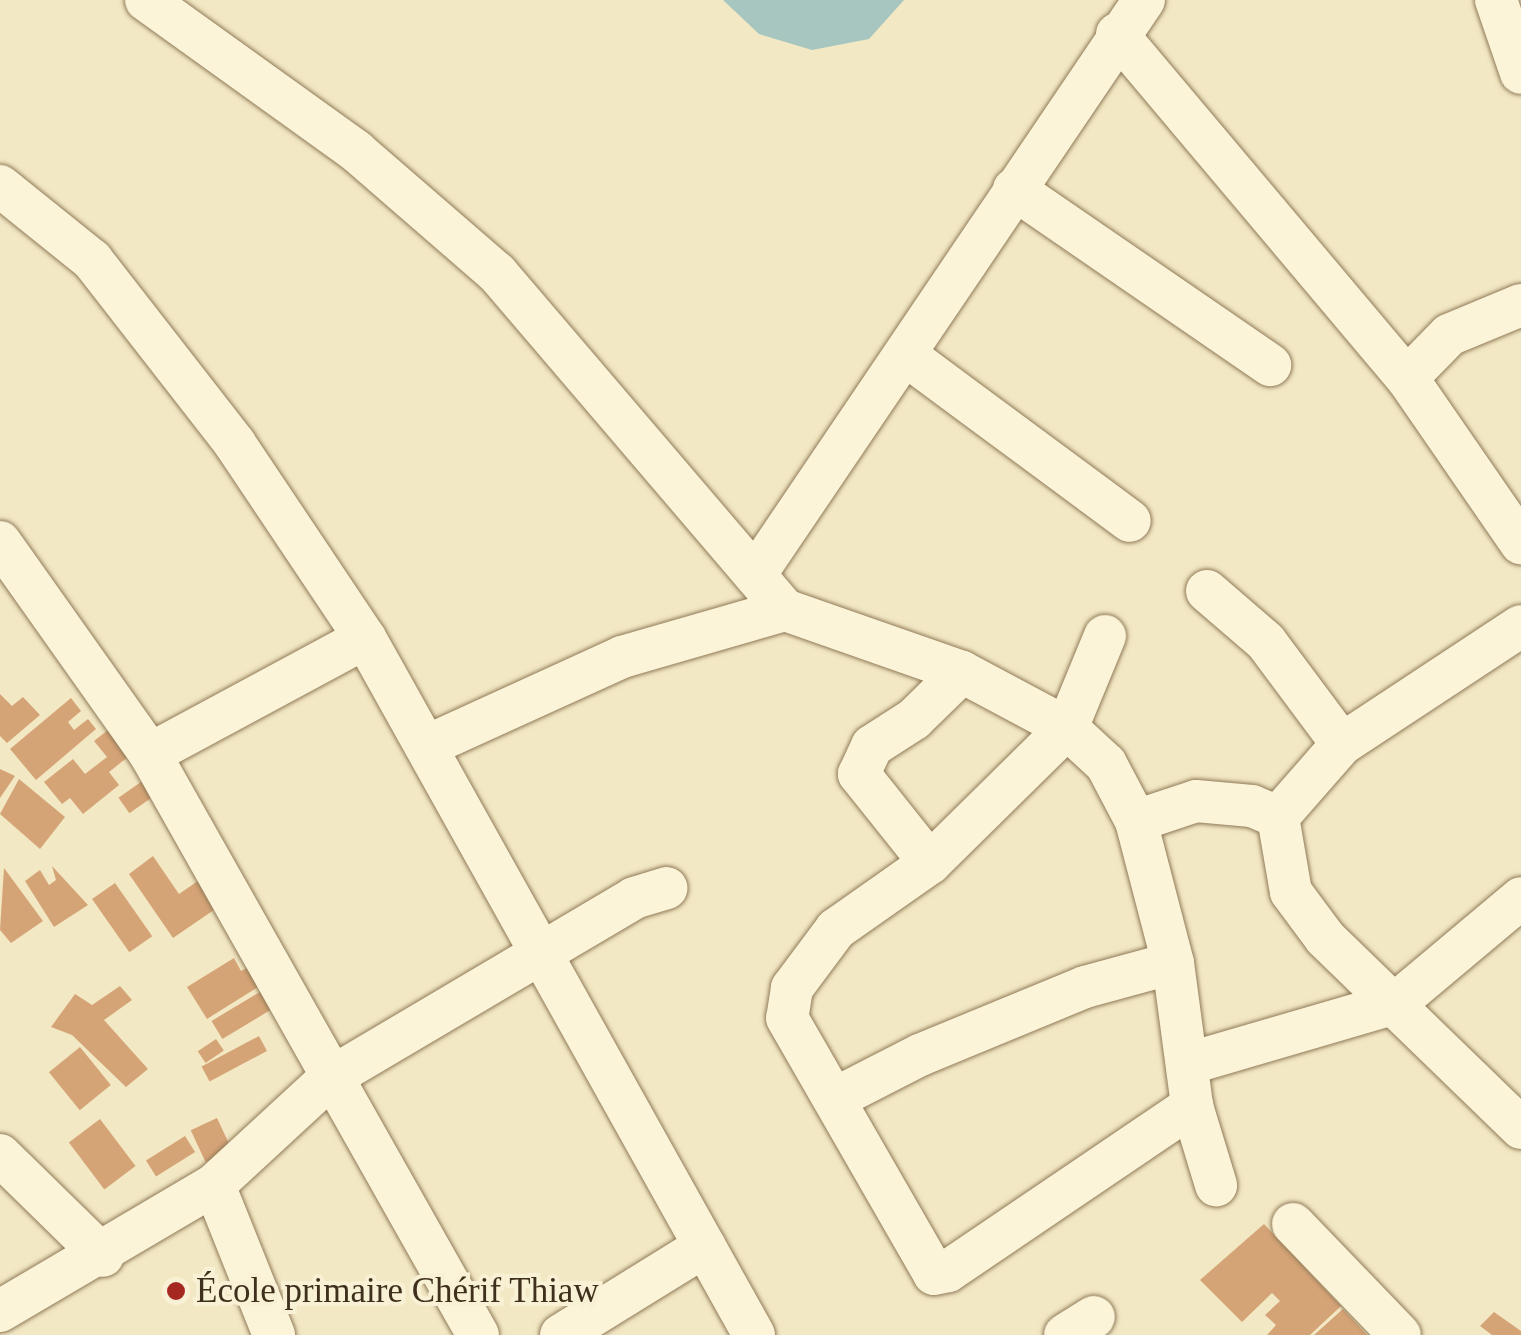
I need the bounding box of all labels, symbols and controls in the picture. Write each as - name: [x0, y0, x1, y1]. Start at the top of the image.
- place label: École primaire Chérif Thiaw: [196, 1270, 599, 1312]
- marker: École primaire Chérif Thiaw: [165, 1280, 187, 1302]

